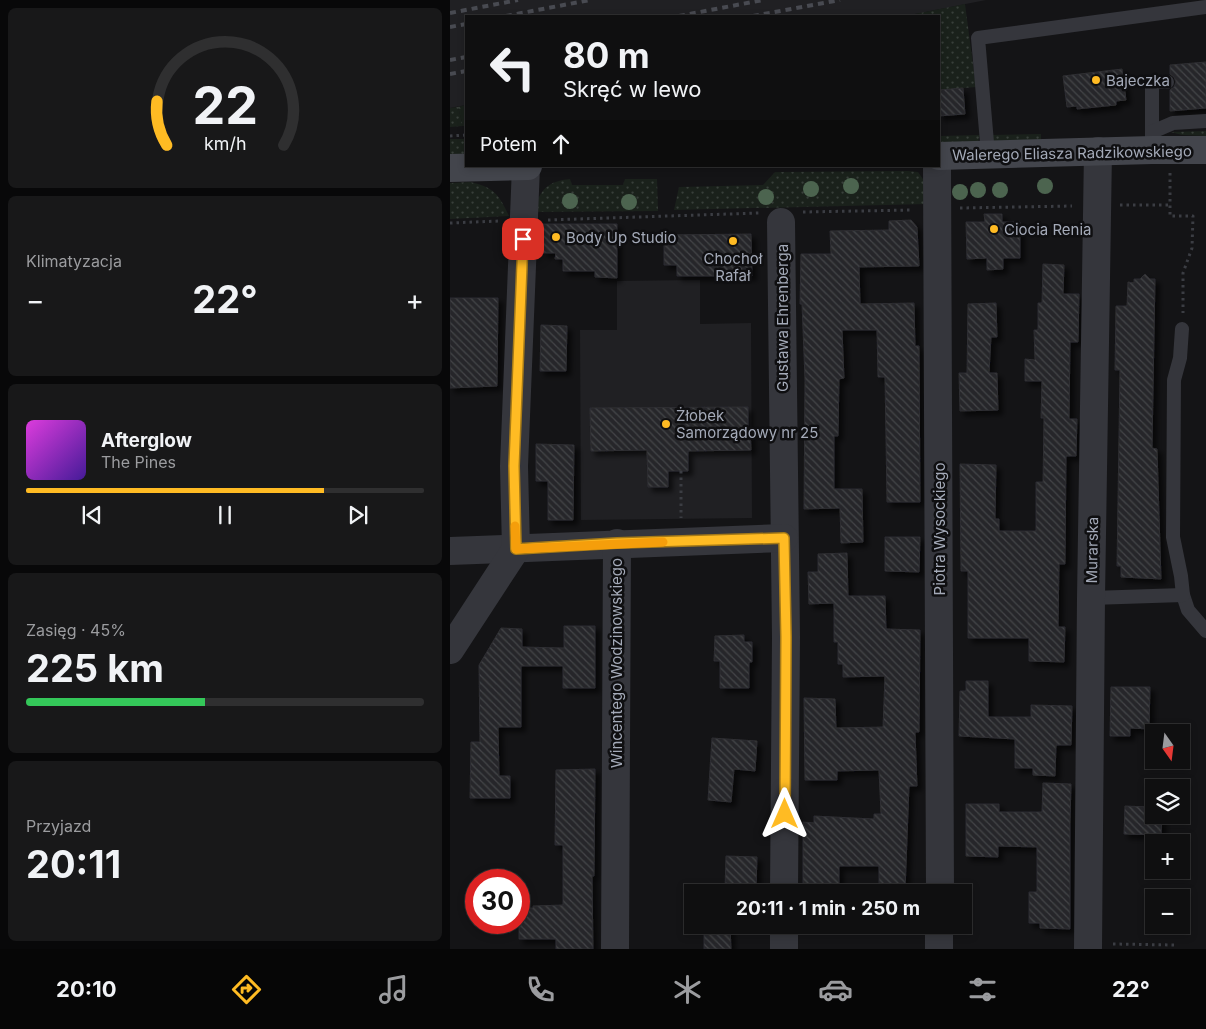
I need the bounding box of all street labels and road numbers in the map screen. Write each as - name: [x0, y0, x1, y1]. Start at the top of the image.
- street label: Walerego Eliasza Radzikowskiego: [952, 141, 1192, 165]
- street label: Gustawa Ehrenberga: [773, 244, 792, 392]
- street label: Piotra Wysockiego: [930, 463, 949, 595]
- street label: Murarska: [1082, 516, 1102, 584]
- street label: Wincentego Wodzinowskiego: [607, 558, 626, 768]

